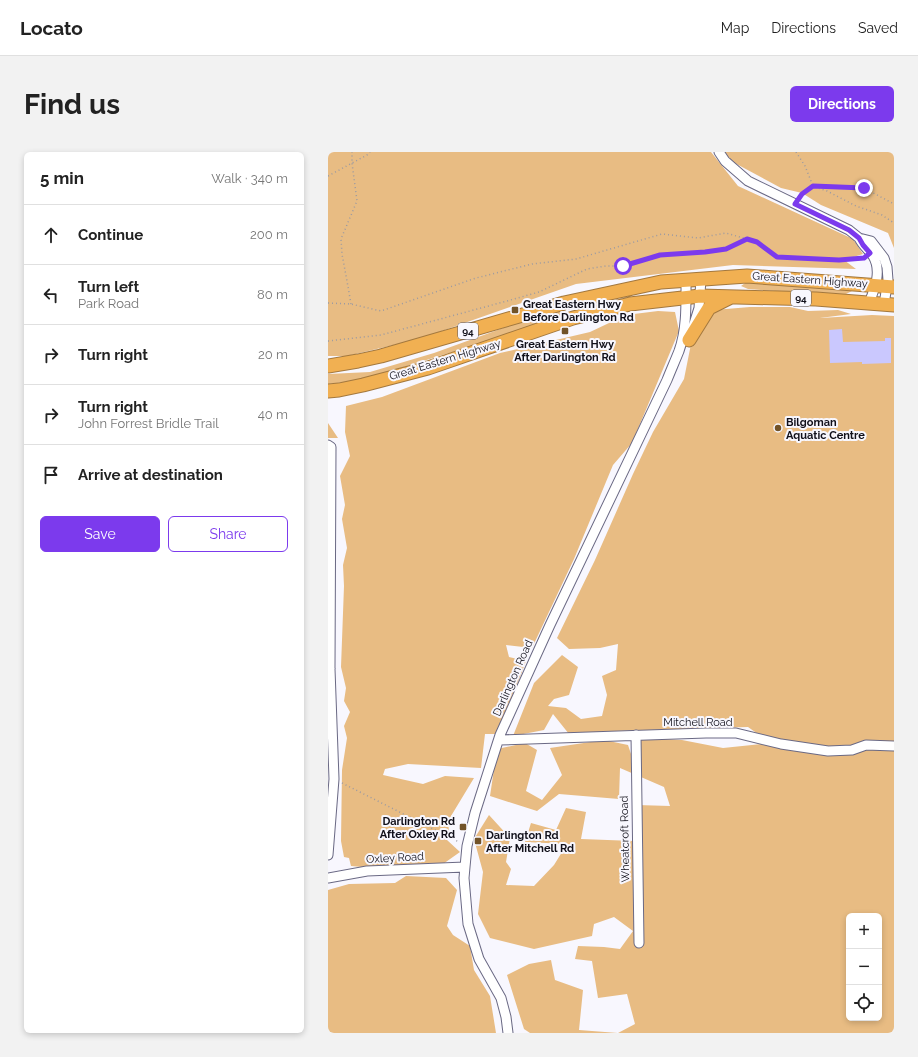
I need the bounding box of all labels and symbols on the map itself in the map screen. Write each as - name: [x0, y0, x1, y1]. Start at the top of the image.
- route end: [855, 179, 873, 197]
- route start: [614, 257, 632, 275]
- street label: Great Eastern Highway: [752, 269, 868, 291]
- road number: 94: [791, 290, 811, 306]
- place label: Great Eastern Hwy Before Darlington Rd: [523, 298, 634, 324]
- marker: Great Eastern Hwy Before Darlington Rd: [510, 305, 520, 315]
- road number: 94: [458, 323, 478, 339]
- marker: Great Eastern Hwy After Darlington Rd: [560, 326, 570, 336]
- street label: Great Eastern Highway: [388, 337, 502, 383]
- place label: Great Eastern Hwy After Darlington Rd: [514, 338, 616, 364]
- place label: Bilgoman Aquatic Centre: [786, 416, 865, 442]
- marker: Bilgoman Aquatic Centre: [773, 423, 783, 433]
- street label: Darlington Road: [490, 638, 536, 718]
- street label: Mitchell Road: [663, 716, 733, 729]
- street label: Wheatcroft Road: [618, 795, 632, 882]
- place label: Darlington Rd After Oxley Rd: [380, 815, 455, 841]
- marker: Darlington Rd After Oxley Rd: [458, 822, 468, 832]
- place label: Darlington Rd After Mitchell Rd: [486, 829, 574, 855]
- marker: Darlington Rd After Mitchell Rd: [473, 836, 483, 846]
- street label: Oxley Road: [366, 850, 424, 866]

